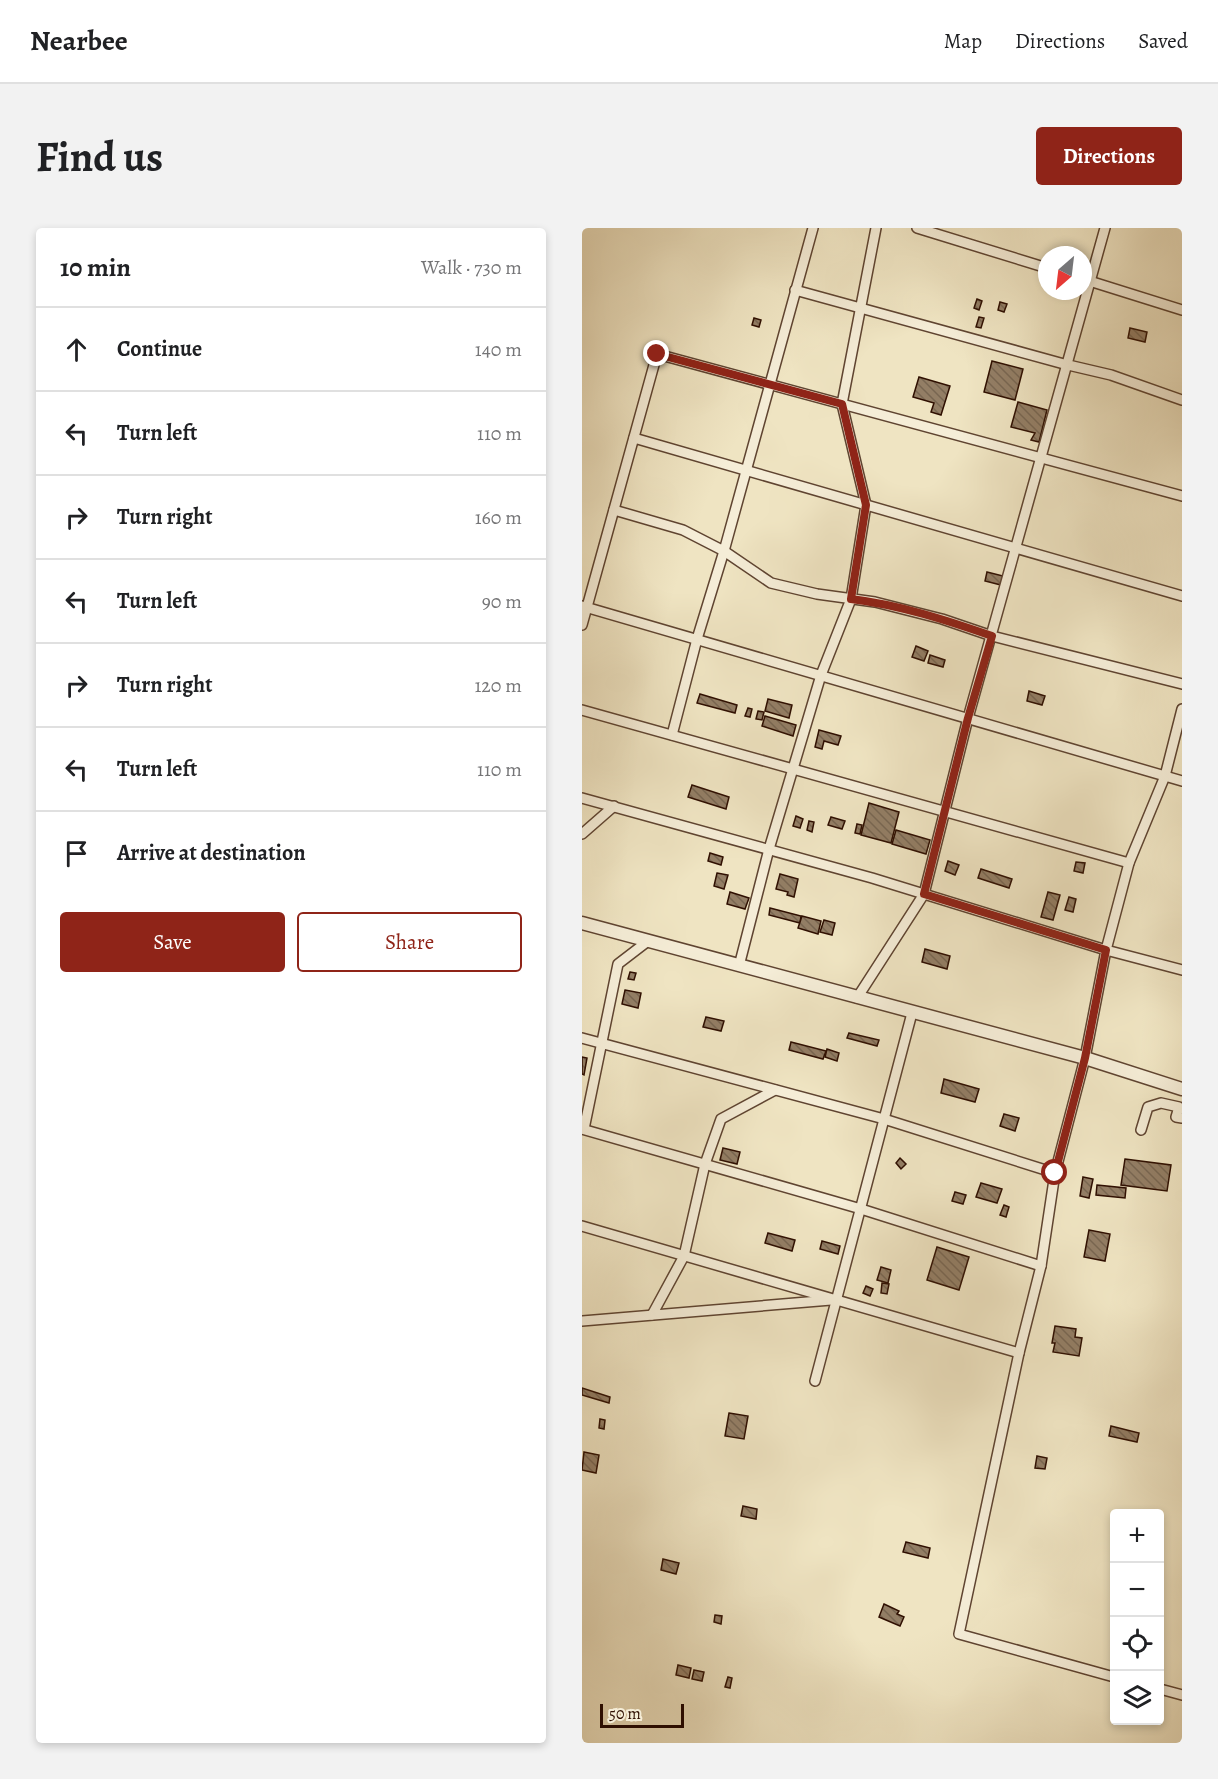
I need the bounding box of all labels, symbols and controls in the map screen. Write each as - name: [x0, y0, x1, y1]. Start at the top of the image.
- text: Nearbee: [30, 22, 128, 60]
- text: Map: [944, 27, 982, 55]
- text: Directions: [1015, 27, 1105, 55]
- text: Saved: [1138, 27, 1188, 55]
- button: Directions: [1036, 127, 1182, 185]
- text: Find us: [36, 128, 163, 185]
- north arrow: [1038, 246, 1092, 300]
- text: 10 min: [60, 250, 131, 285]
- text: Walk · 730 m: [421, 254, 522, 281]
- icon: ahead: [60, 333, 93, 366]
- text: Continue: [117, 334, 202, 364]
- text: 140 m: [475, 336, 522, 363]
- route end: [643, 340, 669, 366]
- icon: left: [60, 417, 93, 450]
- text: Turn left: [117, 418, 197, 448]
- text: 110 m: [477, 420, 522, 447]
- icon: right: [60, 501, 93, 534]
- text: Turn right: [117, 502, 213, 532]
- text: 160 m: [475, 504, 522, 531]
- icon: left: [60, 585, 93, 618]
- text: Turn left: [117, 586, 197, 616]
- text: 90 m: [482, 588, 522, 615]
- icon: right: [60, 669, 93, 702]
- text: Turn right: [117, 670, 213, 700]
- text: 120 m: [474, 672, 522, 699]
- icon: left: [60, 753, 93, 786]
- text: Turn left: [117, 754, 197, 784]
- text: 110 m: [477, 756, 522, 783]
- icon: arrive: [60, 837, 93, 870]
- text: Arrive at destination: [117, 838, 306, 868]
- button: Save: [60, 912, 285, 972]
- button: Share: [297, 912, 522, 972]
- route start: [1041, 1159, 1067, 1185]
- map controls: [1110, 1509, 1164, 1725]
- button: +: [1110, 1509, 1164, 1563]
- button: −: [1110, 1563, 1164, 1617]
- button: locate: [1110, 1617, 1164, 1671]
- button: layers: [1110, 1671, 1164, 1725]
- scale bar: [600, 1701, 684, 1728]
- text: 50 m: [609, 1703, 641, 1725]

